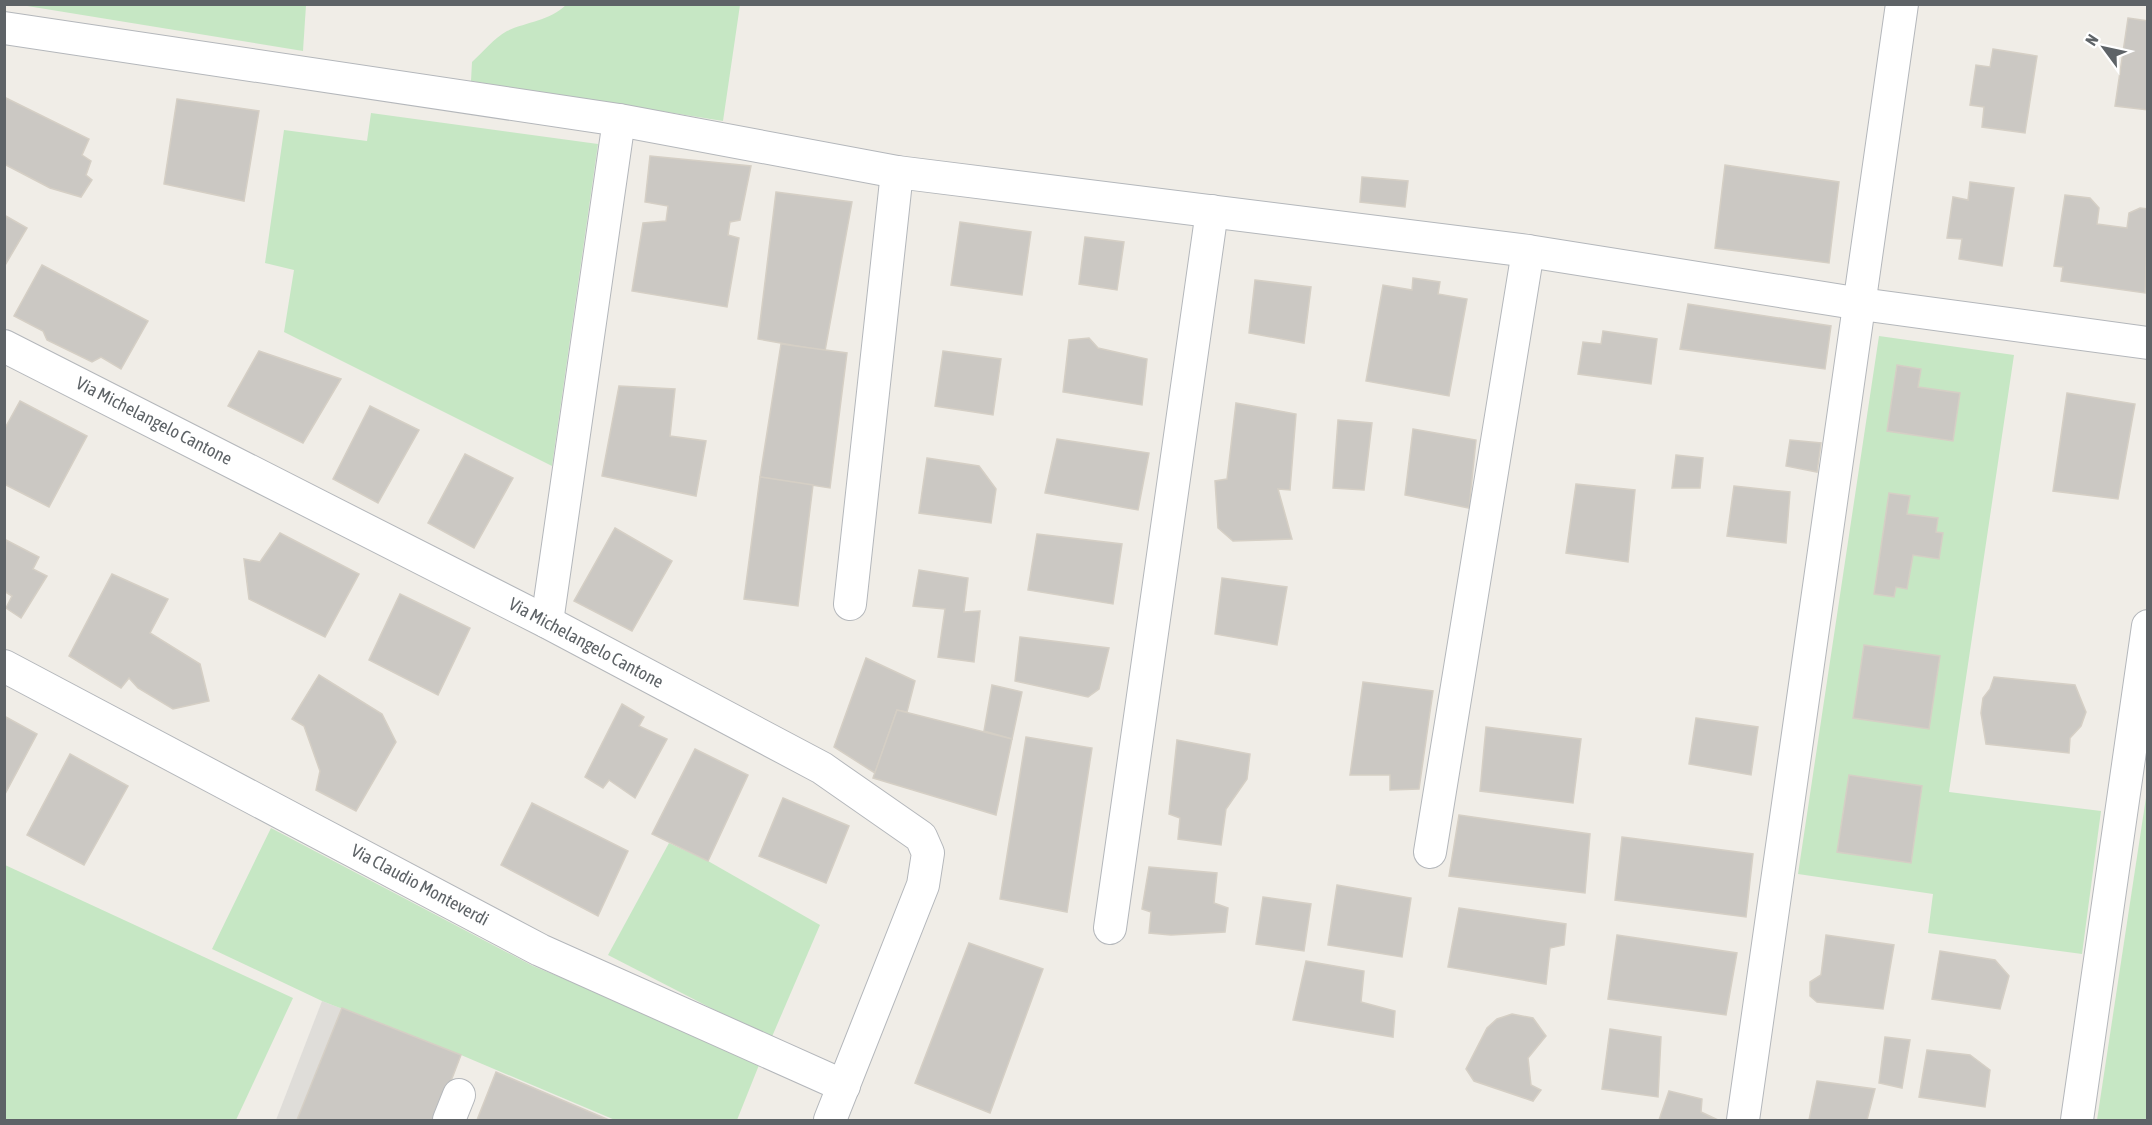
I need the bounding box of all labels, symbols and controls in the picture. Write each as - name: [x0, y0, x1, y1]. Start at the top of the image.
- north arrow: [2074, 18, 2134, 78]
- text: N: [2081, 31, 2102, 49]
- street label: Via Michelangelo Cantone: [73, 372, 236, 469]
- street label: Via Michelangelo Cantone: [505, 593, 667, 692]
- street label: Via Claudio Monteverdi: [348, 839, 493, 930]

